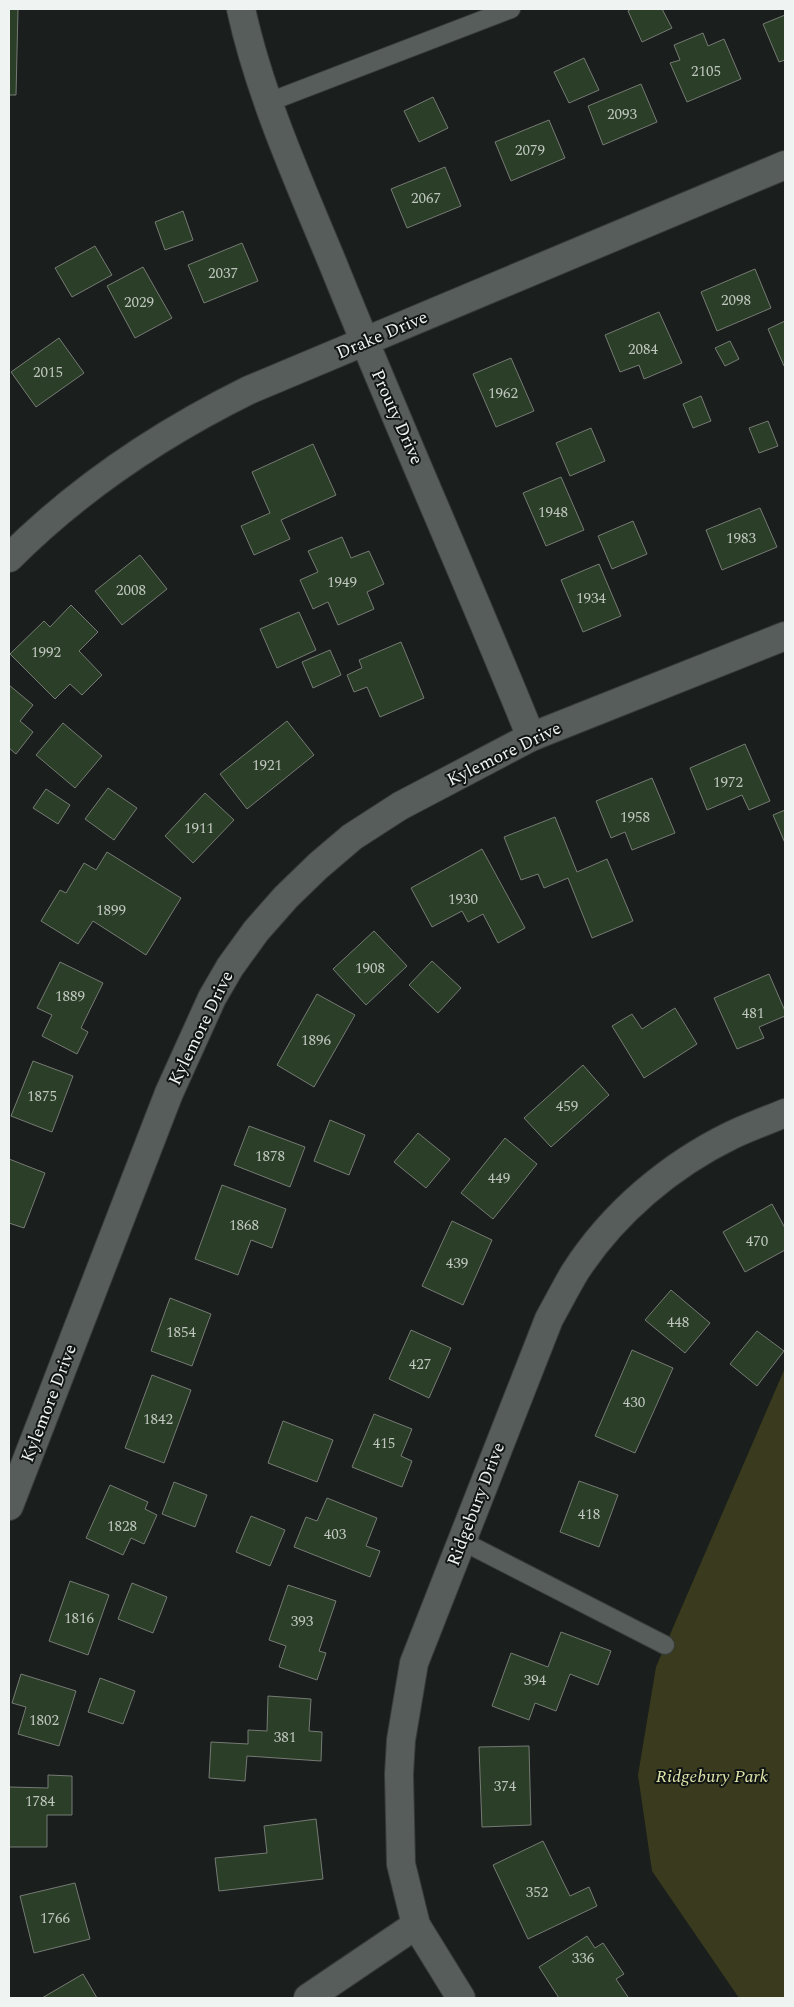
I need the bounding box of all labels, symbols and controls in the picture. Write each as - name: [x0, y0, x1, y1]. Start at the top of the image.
- house number: 2105: [691, 60, 721, 83]
- house number: 2093: [607, 103, 637, 126]
- house number: 2079: [515, 139, 545, 162]
- house number: 2067: [411, 187, 441, 210]
- house number: 2037: [208, 262, 238, 285]
- house number: 2098: [721, 289, 751, 312]
- house number: 2029: [124, 291, 154, 314]
- street label: Drake Drive: [332, 304, 432, 366]
- house number: 2084: [628, 338, 658, 361]
- house number: 2015: [33, 361, 63, 384]
- street label: Prouty Drive: [364, 365, 430, 469]
- house number: 1962: [488, 382, 518, 405]
- house number: 1948: [538, 501, 568, 524]
- house number: 1983: [726, 527, 756, 550]
- house number: 1949: [327, 571, 357, 594]
- house number: 2008: [116, 579, 146, 602]
- house number: 1934: [576, 587, 606, 610]
- house number: 1992: [31, 641, 61, 664]
- street label: Kylemore Drive: [442, 715, 566, 793]
- house number: 1921: [252, 754, 282, 777]
- house number: 1972: [713, 771, 743, 794]
- house number: 1958: [620, 806, 650, 829]
- house number: 1911: [184, 817, 214, 840]
- house number: 1930: [448, 888, 478, 911]
- house number: 1899: [96, 899, 126, 922]
- house number: 1908: [355, 957, 385, 980]
- street label: Kylemore Drive: [162, 966, 240, 1090]
- house number: 1889: [55, 985, 85, 1008]
- house number: 481: [742, 1002, 764, 1025]
- house number: 1896: [301, 1029, 331, 1052]
- house number: 1875: [27, 1085, 57, 1108]
- house number: 459: [556, 1095, 578, 1118]
- house number: 1878: [255, 1145, 285, 1168]
- house number: 449: [488, 1167, 510, 1190]
- house number: 1868: [229, 1214, 259, 1237]
- house number: 470: [746, 1230, 768, 1253]
- house number: 439: [446, 1252, 468, 1275]
- house number: 448: [667, 1311, 689, 1334]
- house number: 1854: [166, 1321, 196, 1344]
- street label: Kylemore Drive: [14, 1340, 84, 1466]
- house number: 427: [409, 1353, 431, 1376]
- house number: 430: [623, 1391, 645, 1414]
- house number: 1842: [143, 1408, 173, 1431]
- house number: 415: [373, 1432, 395, 1455]
- street label: Ridgebury Drive: [440, 1438, 512, 1570]
- house number: 418: [578, 1503, 600, 1526]
- house number: 1828: [107, 1515, 137, 1538]
- house number: 403: [324, 1523, 347, 1546]
- house number: 1816: [64, 1607, 94, 1630]
- house number: 393: [291, 1610, 314, 1633]
- house number: 394: [524, 1669, 547, 1692]
- house number: 1802: [29, 1709, 59, 1732]
- house number: 381: [274, 1726, 296, 1749]
- park label: Ridgebury Park: [656, 1763, 769, 1790]
- house number: 374: [494, 1775, 517, 1798]
- house number: 1784: [25, 1790, 55, 1813]
- house number: 352: [526, 1881, 548, 1904]
- house number: 1766: [40, 1907, 70, 1930]
- house number: 336: [572, 1947, 595, 1970]

